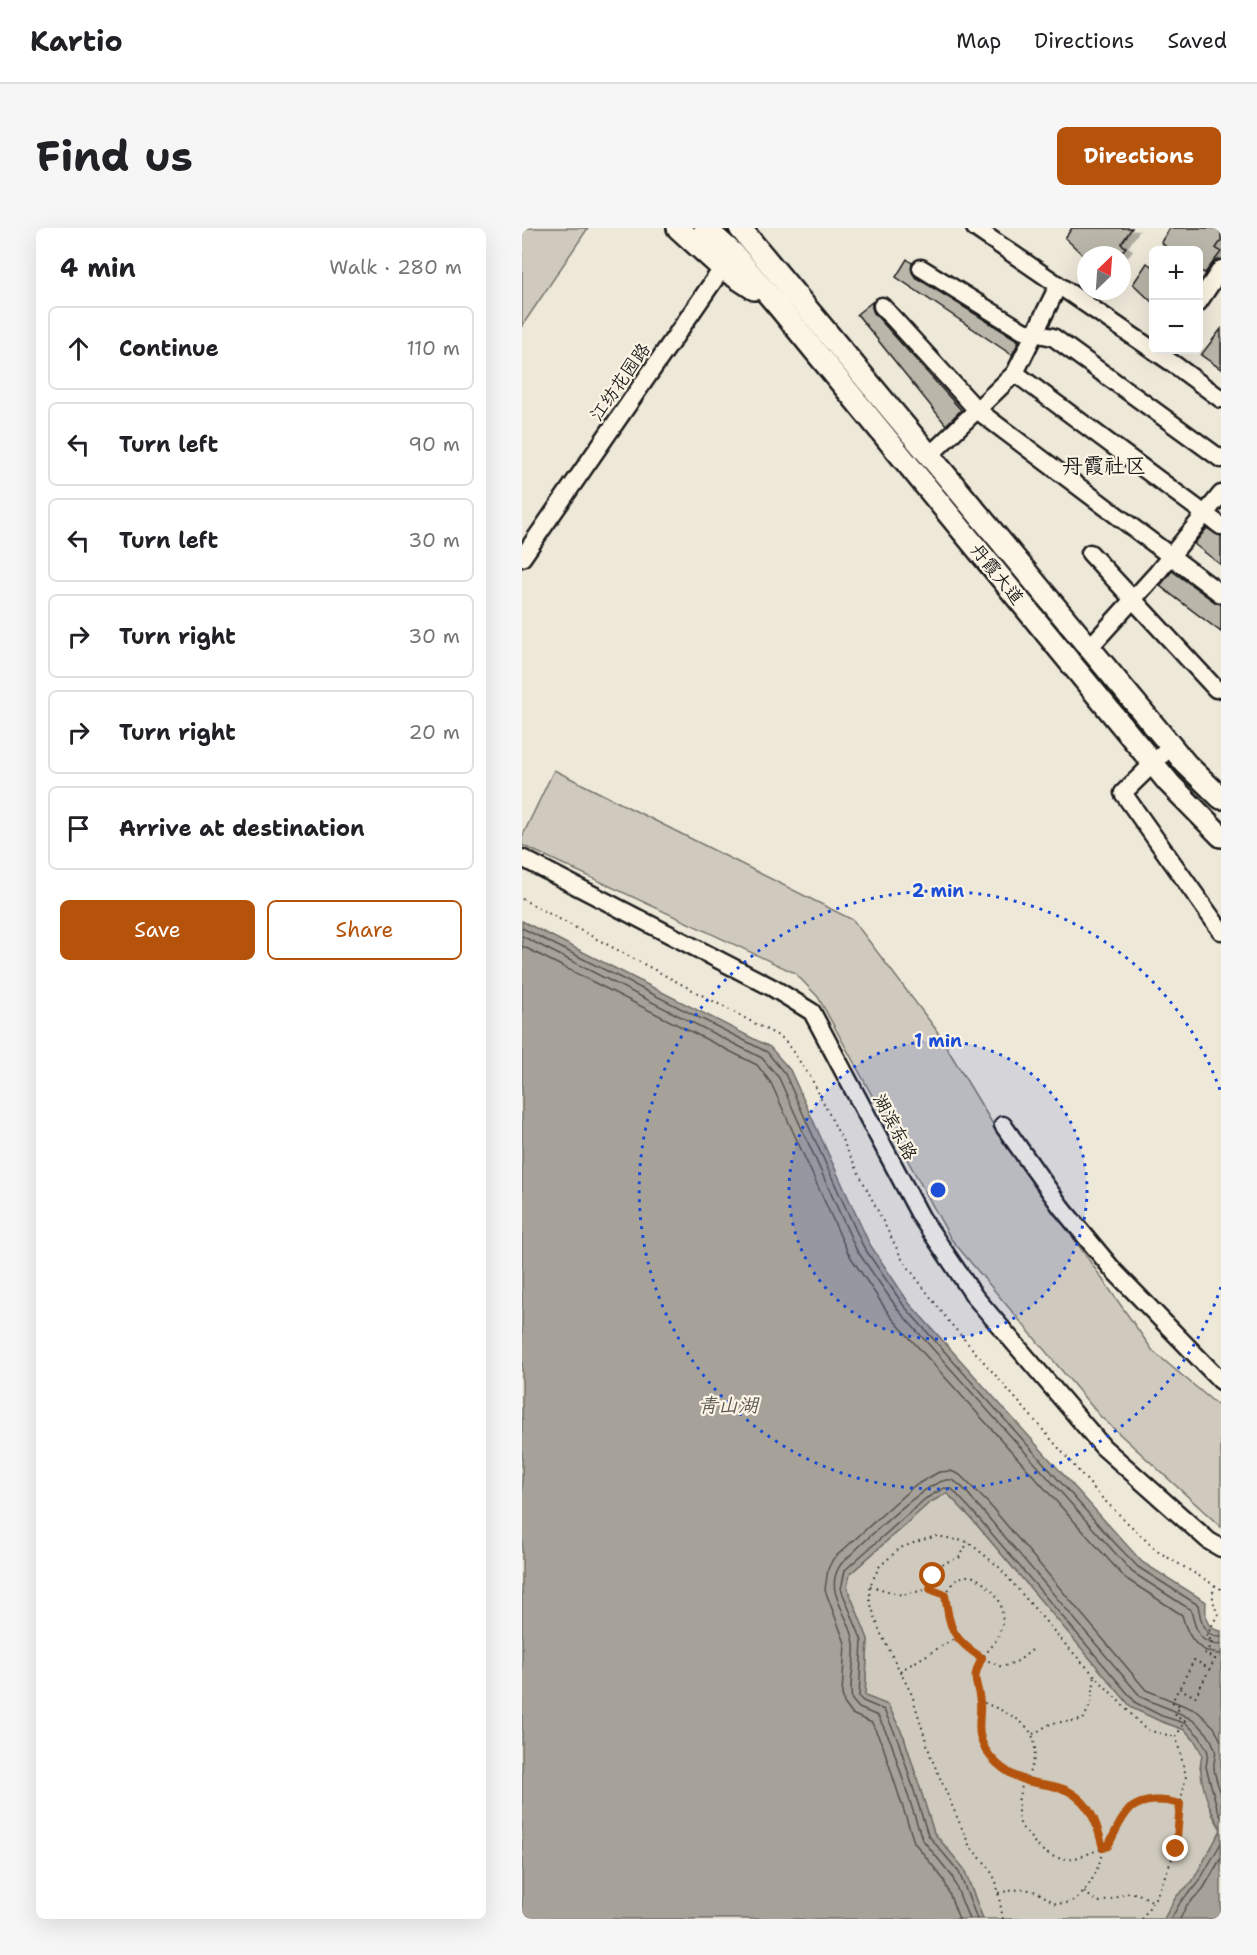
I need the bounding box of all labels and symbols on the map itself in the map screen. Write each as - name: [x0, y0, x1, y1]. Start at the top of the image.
- north arrow: [1077, 246, 1131, 300]
- street label: 江纺花园路: [584, 338, 656, 426]
- district label: 丹霞社区: [1062, 452, 1146, 480]
- street label: 丹霞大道: [965, 538, 1029, 610]
- text: 2 min: [912, 879, 964, 903]
- text: 1 min: [914, 1029, 962, 1053]
- street label: 湖滨东路: [868, 1090, 922, 1164]
- centre of rings: [928, 1180, 948, 1200]
- water label: 青山湖: [698, 1392, 760, 1418]
- route start: [919, 1562, 945, 1588]
- route end: [1162, 1835, 1188, 1861]

